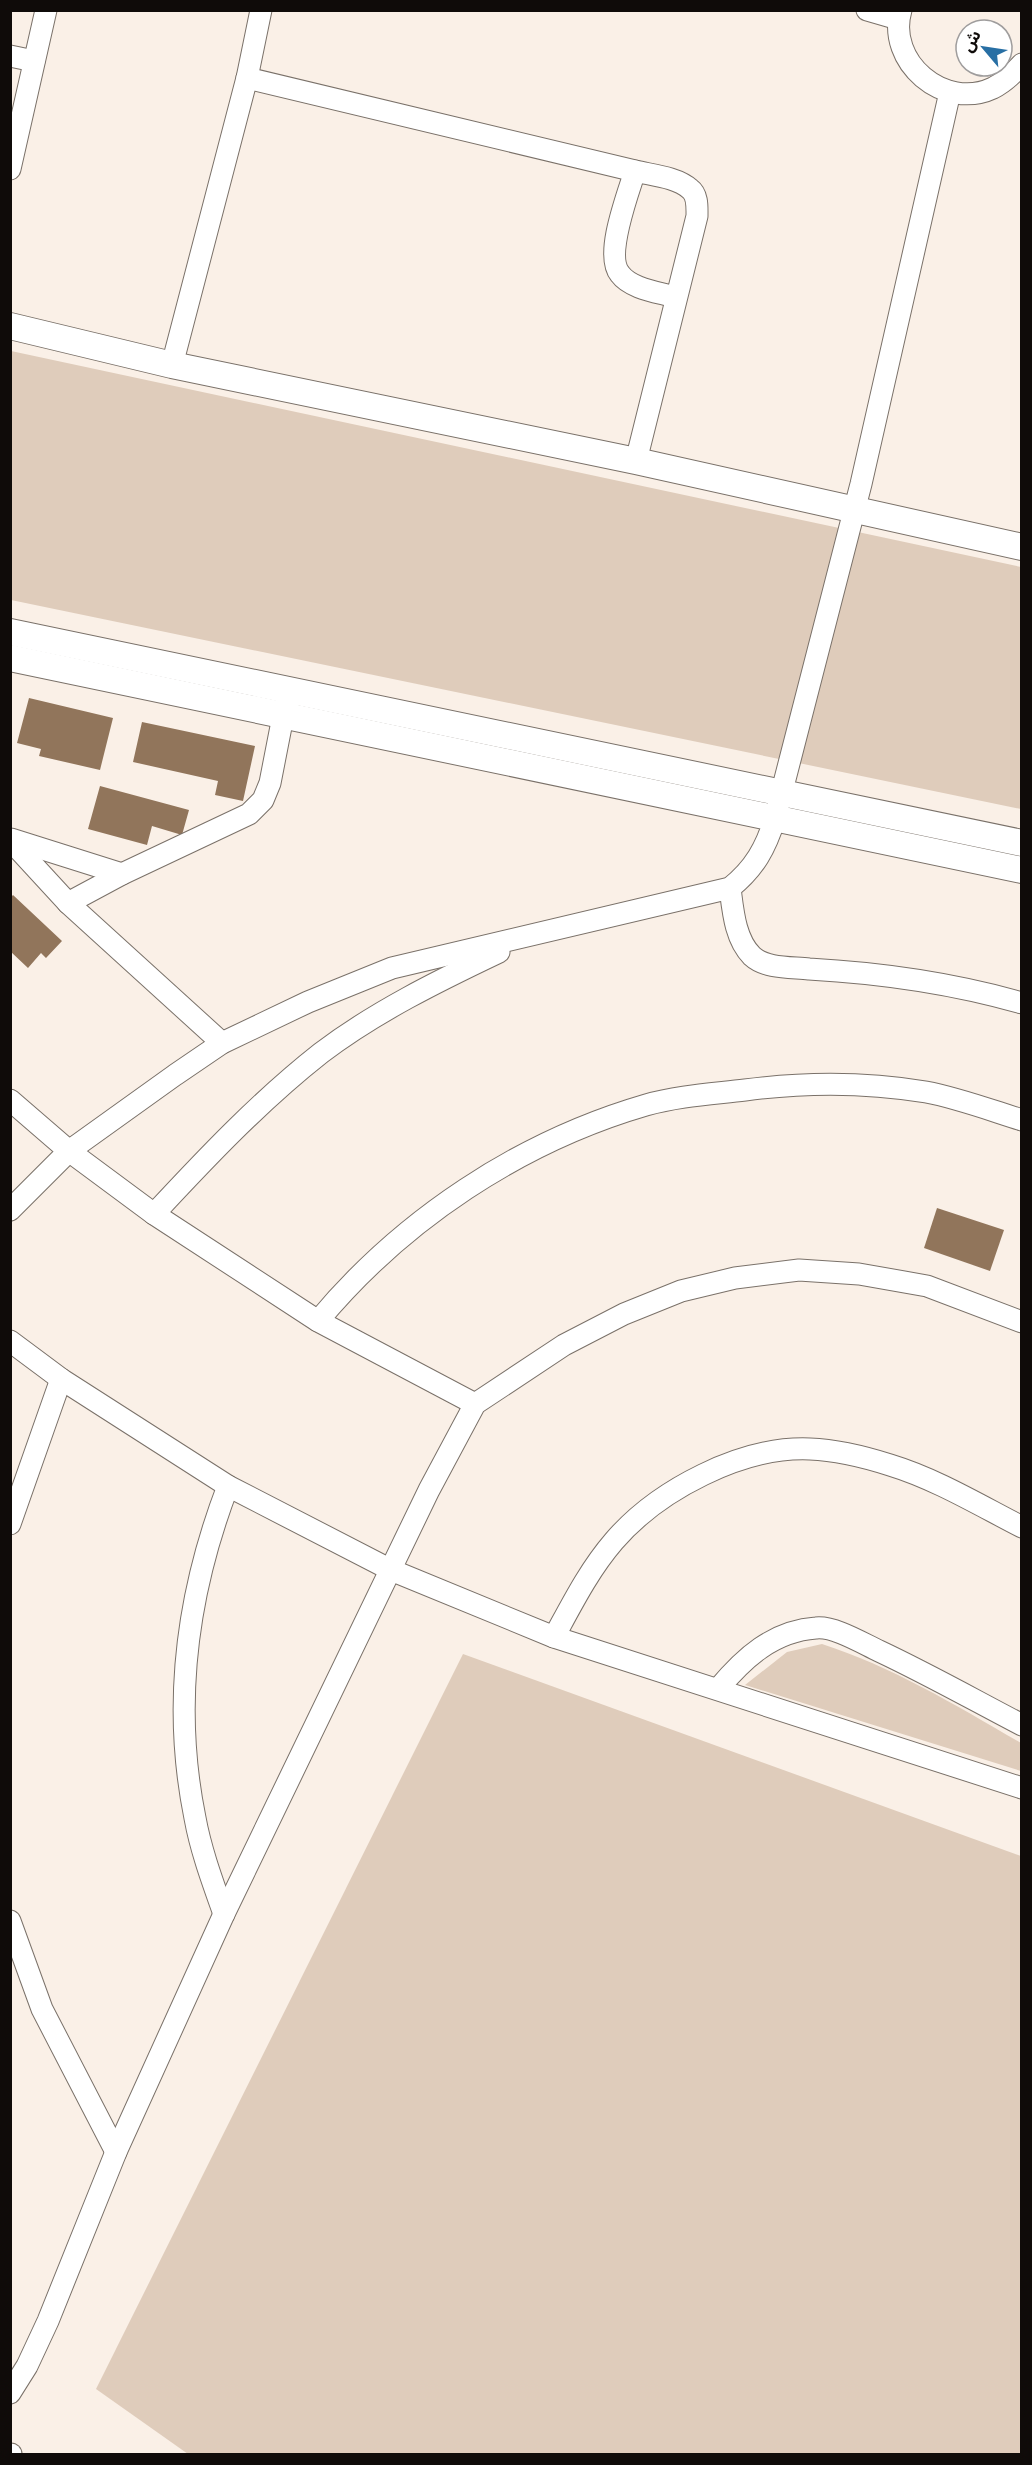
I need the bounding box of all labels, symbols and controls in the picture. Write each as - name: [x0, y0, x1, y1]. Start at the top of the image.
- north arrow: [954, 18, 1014, 78]
- text: ش: [957, 26, 985, 55]

